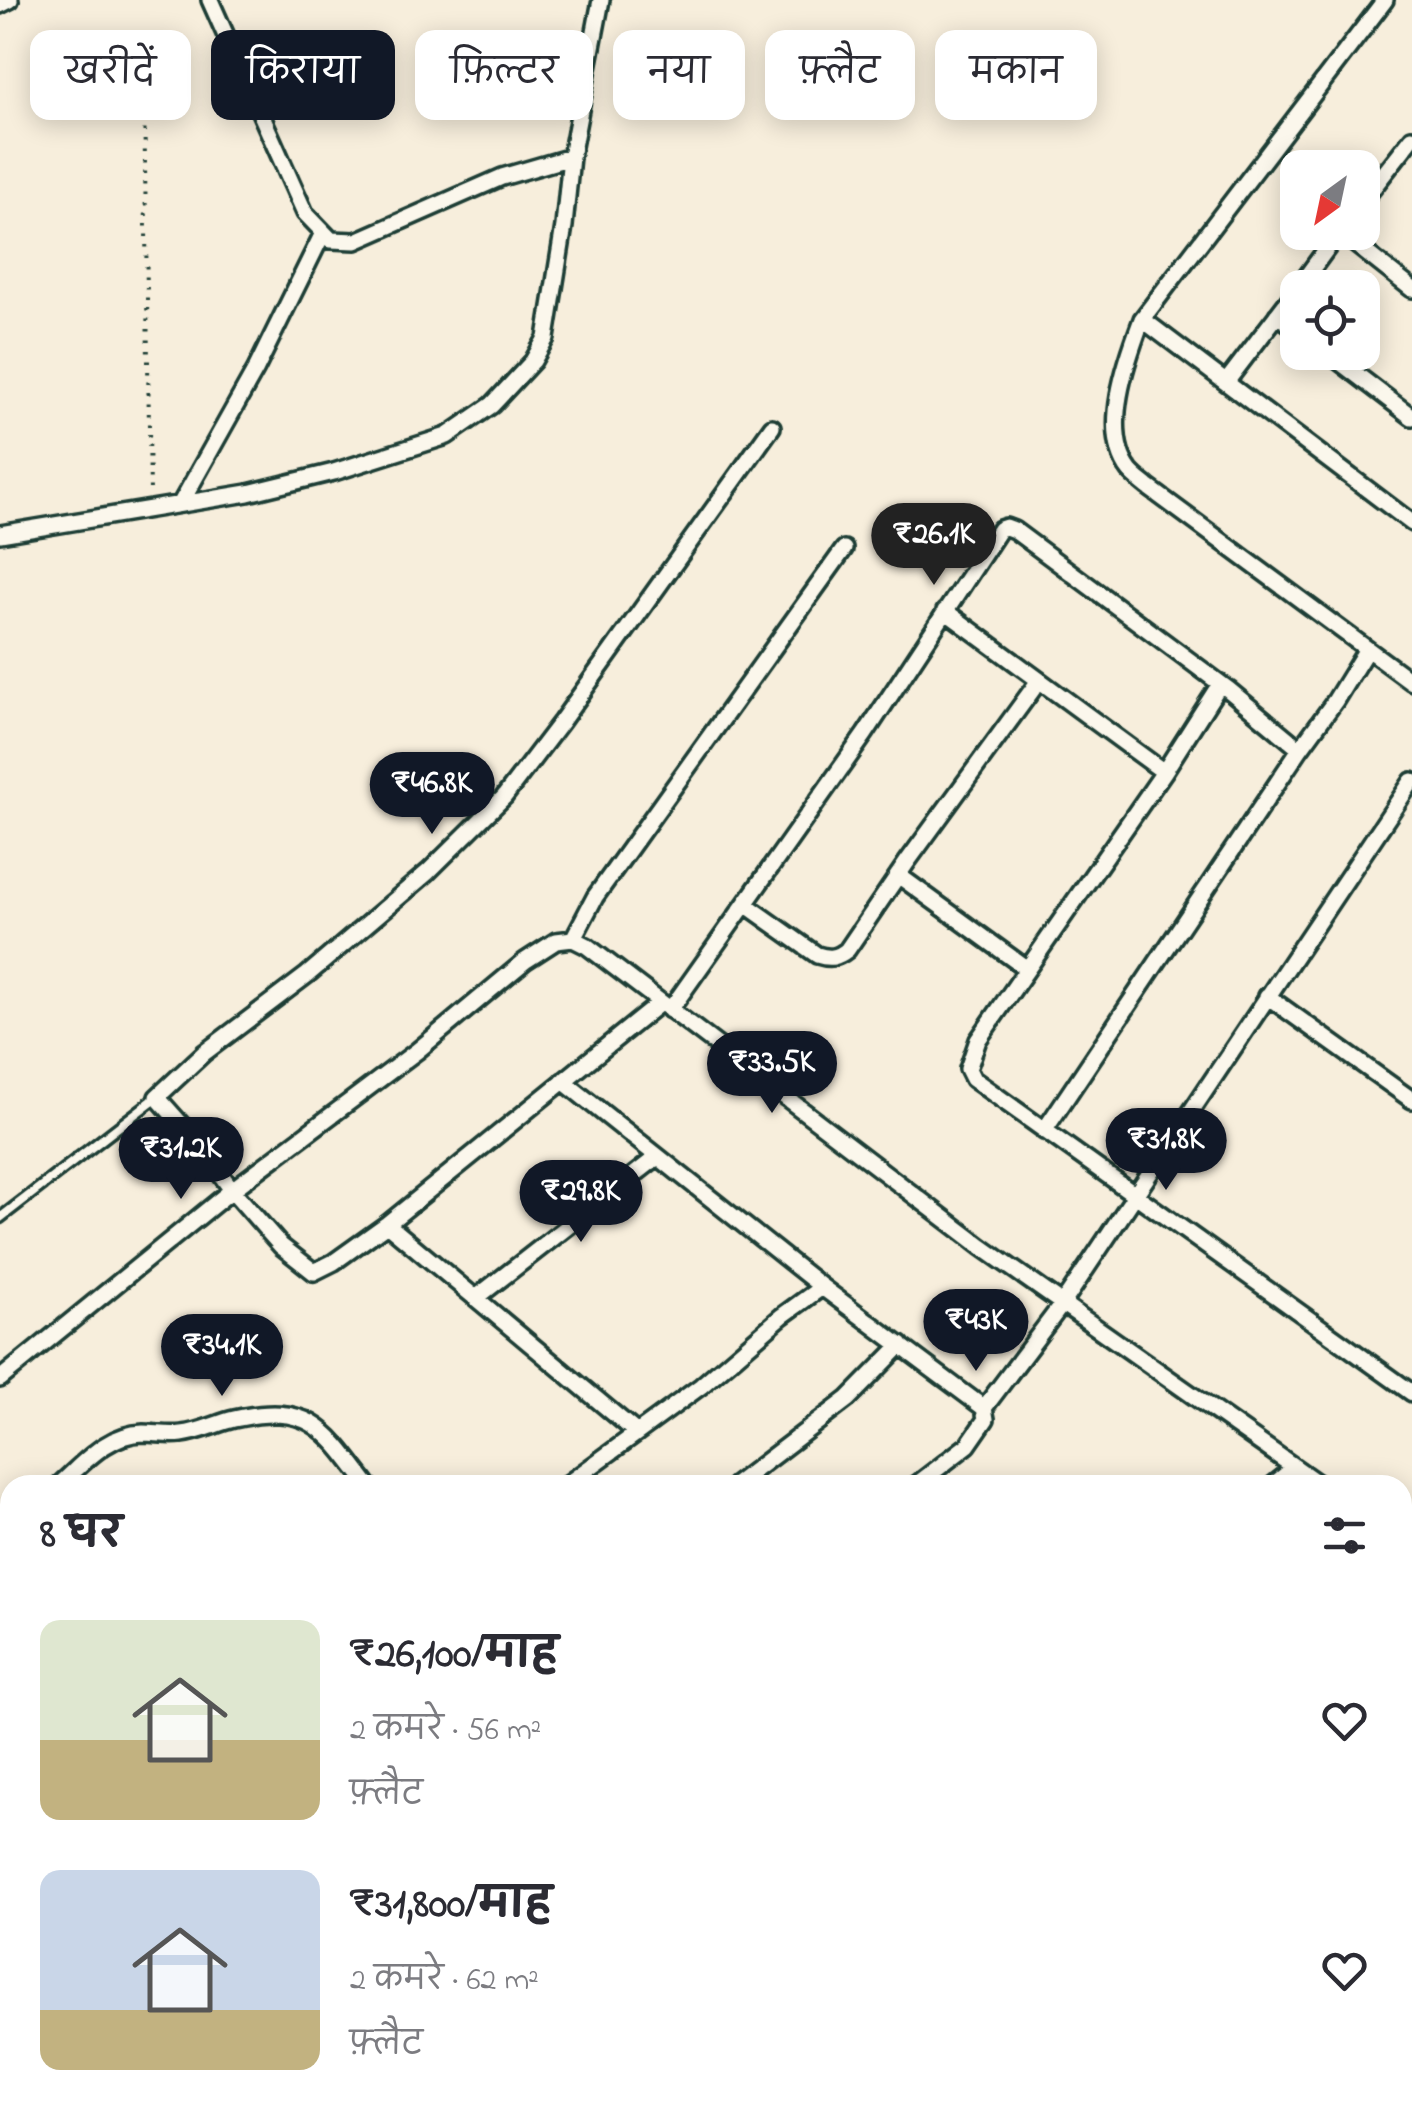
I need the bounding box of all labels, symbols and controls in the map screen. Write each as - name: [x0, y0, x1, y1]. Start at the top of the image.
- chip: खरीदें: [30, 30, 191, 120]
- chip: किराया: [211, 30, 395, 120]
- chip: फ़िल्टर: [415, 30, 593, 120]
- chip: नया: [613, 30, 745, 120]
- chip: फ़्लैट: [765, 30, 915, 120]
- chip: मकान: [935, 30, 1097, 120]
- north arrow: [1280, 150, 1380, 250]
- map controls: [1280, 150, 1380, 370]
- button: locate: [1280, 270, 1380, 370]
- pin: ₹26.1K: [853, 503, 1015, 588]
- text: ₹26.1K: [893, 512, 975, 559]
- pin: ₹46.8K: [351, 752, 513, 837]
- text: ₹46.8K: [392, 761, 472, 808]
- pin: ₹33.5K: [691, 1031, 853, 1116]
- text: ₹33.5K: [729, 1040, 815, 1087]
- pin: ₹31.8K: [1085, 1108, 1247, 1193]
- pin: ₹31.2K: [100, 1117, 262, 1202]
- text: ₹31.8K: [1128, 1117, 1204, 1164]
- text: ₹31.2K: [141, 1126, 221, 1173]
- pin: ₹29.8K: [500, 1160, 662, 1245]
- text: ₹29.8K: [542, 1169, 620, 1216]
- pin: ₹43K: [917, 1289, 1035, 1374]
- text: ₹43K: [945, 1298, 1007, 1345]
- pin: ₹34.1K: [141, 1314, 303, 1399]
- text: ₹34.1K: [183, 1323, 261, 1370]
- text: 8 घर: [40, 1505, 122, 1566]
- icon: filters: [1317, 1508, 1372, 1563]
- text: ₹26,100/माह: [350, 1625, 558, 1686]
- icon: home: [120, 1660, 240, 1780]
- icon: heart: [1317, 1693, 1372, 1748]
- text: 2 कमरे · 56 m²: [350, 1708, 541, 1755]
- text: फ़्लैट: [350, 1773, 423, 1820]
- text: ₹31,800/माह: [350, 1875, 552, 1936]
- icon: home: [120, 1910, 240, 2030]
- icon: heart: [1317, 1943, 1372, 1998]
- text: 2 कमरे · 62 m²: [350, 1958, 539, 2005]
- text: फ़्लैट: [350, 2023, 423, 2070]

